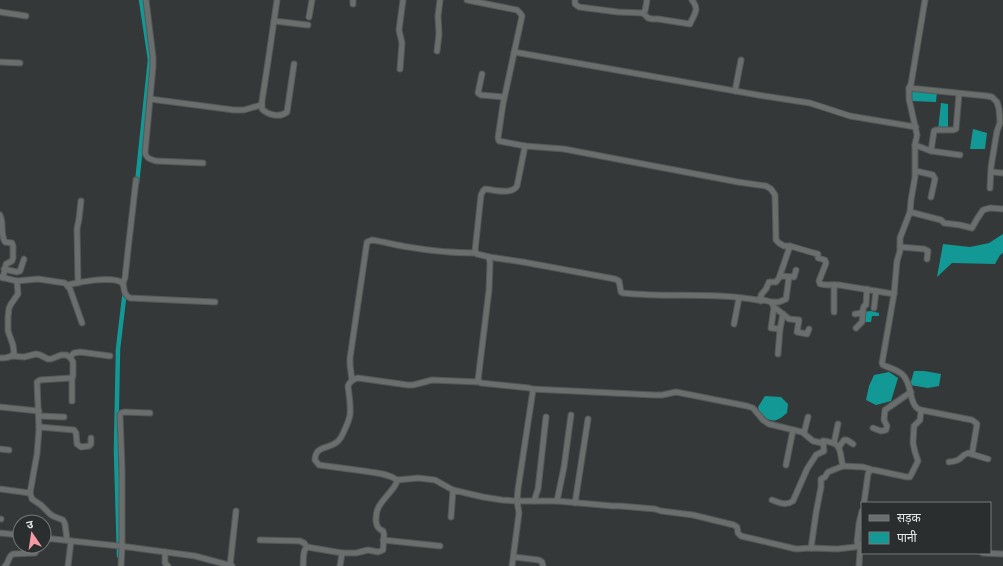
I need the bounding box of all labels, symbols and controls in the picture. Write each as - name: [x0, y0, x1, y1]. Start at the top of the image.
- legend: [861, 502, 991, 554]
- text: सड़क: [897, 510, 922, 526]
- north arrow: [12, 514, 52, 554]
- text: उ: [25, 517, 35, 533]
- text: पानी: [897, 530, 918, 546]

